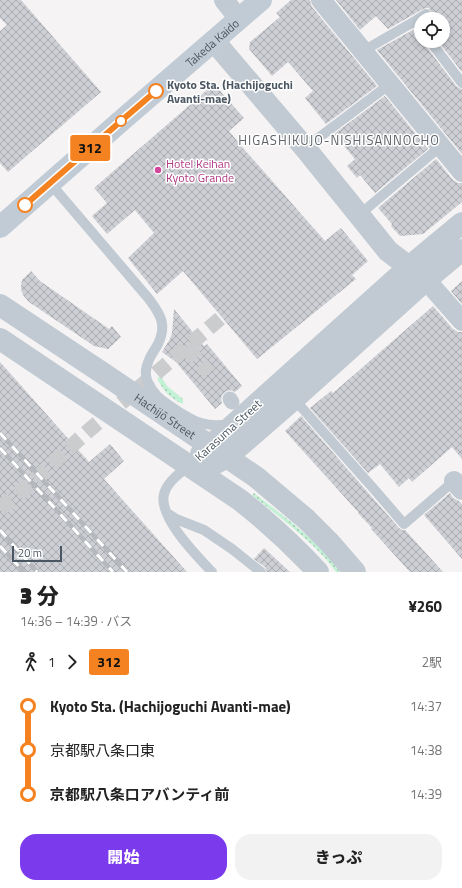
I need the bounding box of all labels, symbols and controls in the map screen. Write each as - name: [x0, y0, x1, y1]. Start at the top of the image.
- map controls: [414, 12, 450, 48]
- button: locate: [414, 12, 450, 48]
- street label: Takeda Kaido: [181, 14, 243, 71]
- place label: Kyoto Sta. (Hachijoguchi Avanti-mae): [167, 75, 293, 108]
- marker: Kyoto Sta. (Hachijoguchi Avanti-mae): [148, 83, 164, 99]
- unlabelled marker: [115, 115, 127, 127]
- district label: HIGASHIKUJO-NISHISANNOCHO: [238, 130, 440, 150]
- line badge: 312: [67, 135, 113, 161]
- text: 312: [78, 137, 102, 158]
- place label: Hotel Keihan Kyoto Grande: [166, 154, 234, 187]
- marker: Hotel Keihan Kyoto Grande: [153, 165, 163, 175]
- unlabelled marker: [17, 197, 33, 213]
- street label: Hachijō Street: [131, 388, 201, 444]
- street label: Karasuma Street: [190, 394, 266, 465]
- scale bar: [12, 544, 62, 563]
- text: 20 m: [18, 545, 42, 561]
- text: 3 分: [20, 579, 59, 613]
- text: ¥260: [408, 595, 442, 618]
- text: 14:36 – 14:39 · バス: [20, 611, 132, 631]
- icon: walk: [20, 651, 42, 673]
- icon: forward: [61, 651, 83, 673]
- text: 312: [97, 651, 121, 672]
- text: 1: [48, 652, 55, 672]
- text: 2駅: [422, 652, 442, 672]
- text: Kyoto Sta. (Hachijoguchi Avanti-mae): [50, 695, 291, 718]
- text: 14:37: [410, 696, 442, 716]
- text: 京都駅八条口東: [50, 739, 155, 762]
- text: 14:38: [410, 740, 442, 760]
- text: 京都駅八条口アバンティ前: [50, 783, 229, 806]
- text: 14:39: [410, 784, 442, 804]
- button: 開始: [20, 834, 227, 880]
- button: きっぷ: [235, 834, 442, 880]

